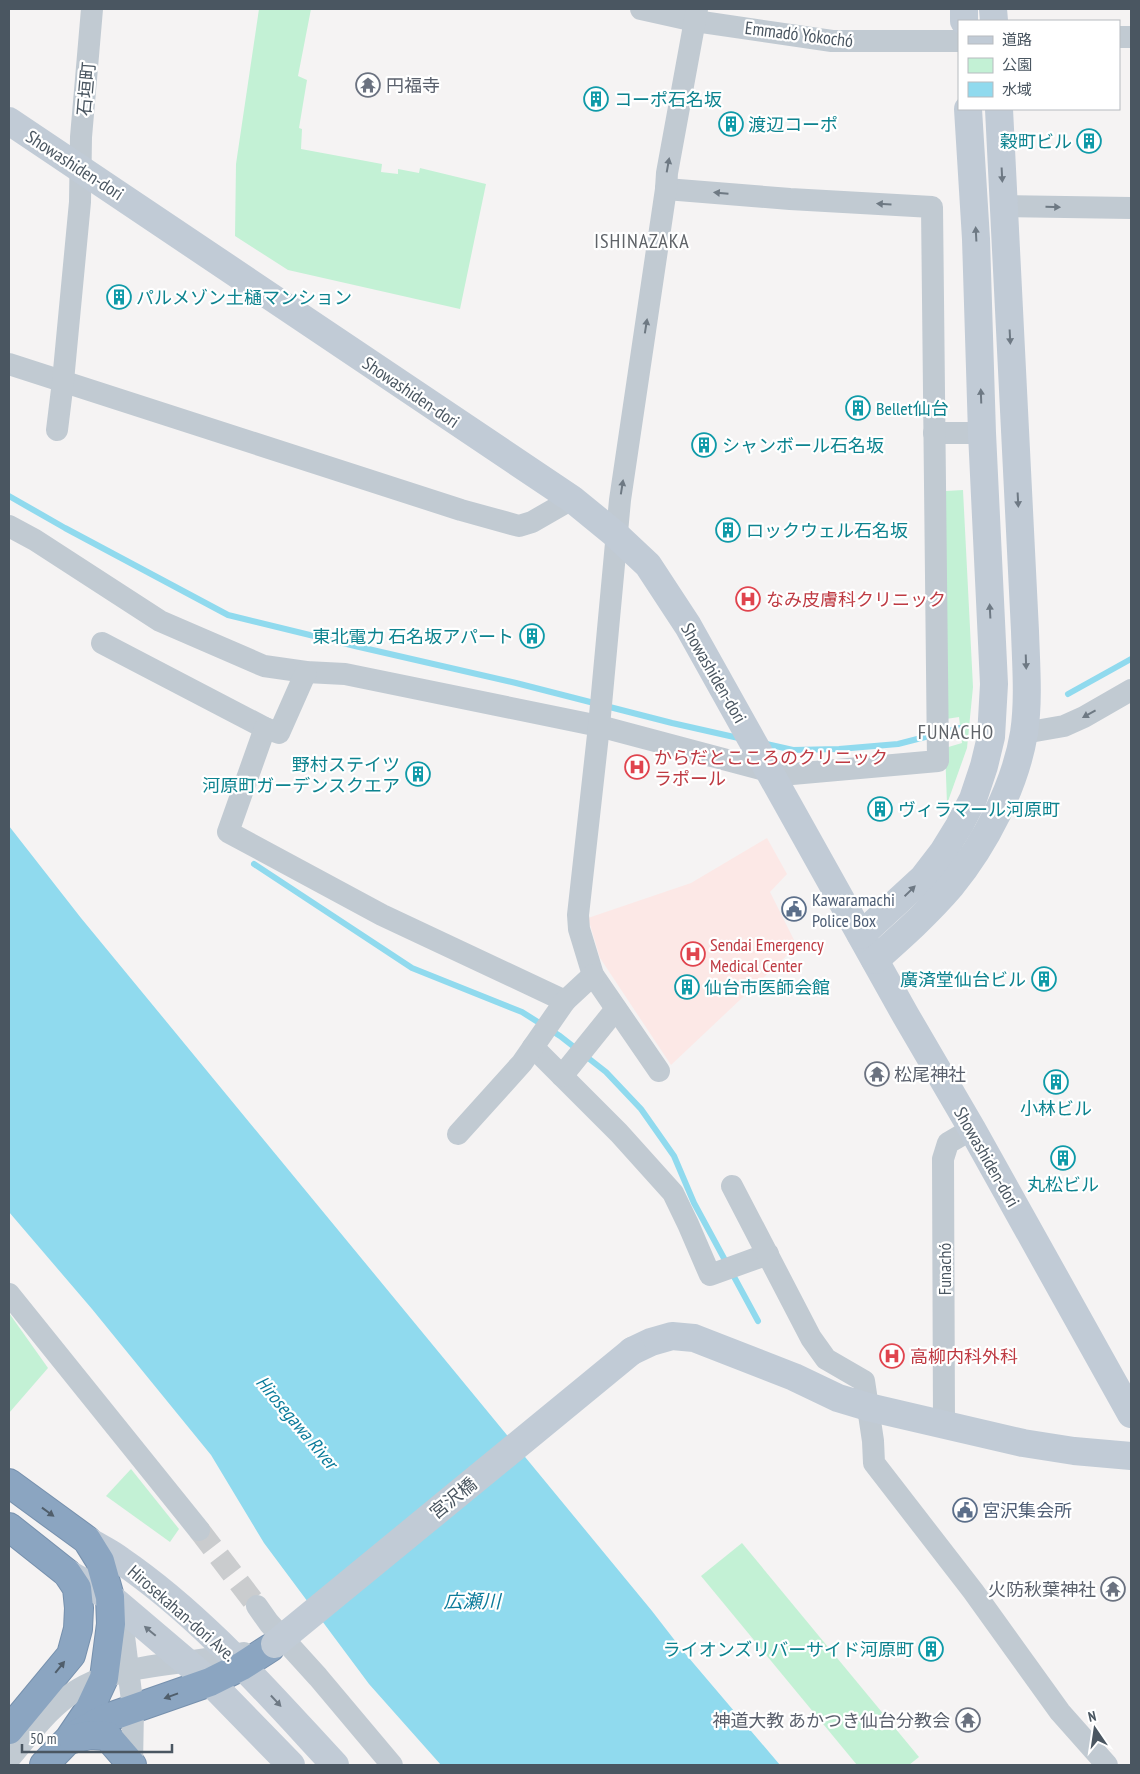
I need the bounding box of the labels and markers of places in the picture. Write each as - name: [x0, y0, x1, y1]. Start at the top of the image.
- temple icon: 円福寺: [355, 72, 381, 98]
- place label: 円福寺: [386, 74, 440, 97]
- building icon: コーポ石名坂: [583, 86, 609, 112]
- place label: コーポ石名坂: [614, 88, 722, 111]
- building icon: 渡辺コーポ: [718, 111, 744, 137]
- place label: 渡辺コーポ: [748, 113, 838, 136]
- building icon: 穀町ビル: [1076, 128, 1102, 154]
- place label: 穀町ビル: [1000, 130, 1072, 153]
- building icon: パルメゾン土樋マンション: [106, 284, 132, 310]
- place label: パルメゾン土樋マンション: [136, 286, 352, 309]
- building icon: Bellet仙台: [845, 395, 871, 421]
- place label: Bellet仙台: [876, 397, 949, 420]
- building icon: シャンボール石名坂: [691, 432, 717, 458]
- place label: シャンボール石名坂: [722, 434, 884, 457]
- building icon: ロックウェル石名坂: [715, 517, 741, 543]
- place label: ロックウェル石名坂: [746, 519, 908, 542]
- hospital icon: なみ皮膚科クリニック: [735, 586, 761, 612]
- place label: なみ皮膚科クリニック: [766, 588, 946, 611]
- building icon: 東北電力 石名坂アパート: [519, 623, 545, 649]
- place label: 東北電力 石名坂アパート: [313, 625, 514, 648]
- place label: からだとこころのクリニック ラポール: [654, 746, 888, 790]
- place label: 野村ステイツ 河原町ガーデンスクエア: [202, 753, 400, 797]
- hospital icon: からだとこころのクリニック ラポール: [624, 754, 650, 780]
- building icon: 野村ステイツ 河原町ガーデンスクエア: [405, 761, 431, 787]
- building icon: ヴィラマール河原町: [867, 796, 893, 822]
- place label: ヴィラマール河原町: [898, 798, 1060, 821]
- place label: Kawaramachi Police Box: [812, 888, 895, 932]
- public building icon: Kawaramachi Police Box: [781, 896, 807, 922]
- place label: Sendai Emergency Medical Center: [710, 933, 824, 977]
- hospital icon: Sendai Emergency Medical Center: [680, 941, 706, 967]
- building icon: 廣済堂仙台ビル: [1031, 966, 1057, 992]
- place label: 廣済堂仙台ビル: [900, 968, 1026, 991]
- building icon: 仙台市医師会館: [674, 974, 700, 1000]
- place label: 仙台市医師会館: [704, 976, 830, 999]
- temple icon: 松尾神社: [864, 1061, 890, 1087]
- place label: 松尾神社: [894, 1063, 966, 1086]
- building icon: 小林ビル: [1043, 1069, 1069, 1095]
- place label: 小林ビル: [1020, 1097, 1092, 1120]
- building icon: 丸松ビル: [1050, 1145, 1076, 1171]
- place label: 丸松ビル: [1027, 1173, 1099, 1196]
- hospital icon: 高柳内科外科: [879, 1343, 905, 1369]
- place label: 高柳内科外科: [910, 1345, 1018, 1368]
- public building icon: 宮沢集会所: [952, 1497, 978, 1523]
- place label: 宮沢集会所: [982, 1499, 1072, 1522]
- temple icon: 火防秋葉神社: [1100, 1576, 1126, 1602]
- place label: 火防秋葉神社: [988, 1578, 1096, 1601]
- building icon: ライオンズリバーサイド河原町: [918, 1636, 944, 1662]
- place label: ライオンズリバーサイド河原町: [663, 1638, 914, 1661]
- temple icon: 神道大教 あかつき仙台分教会: [955, 1707, 981, 1733]
- place label: 神道大教 あかつき仙台分教会: [712, 1709, 950, 1732]

